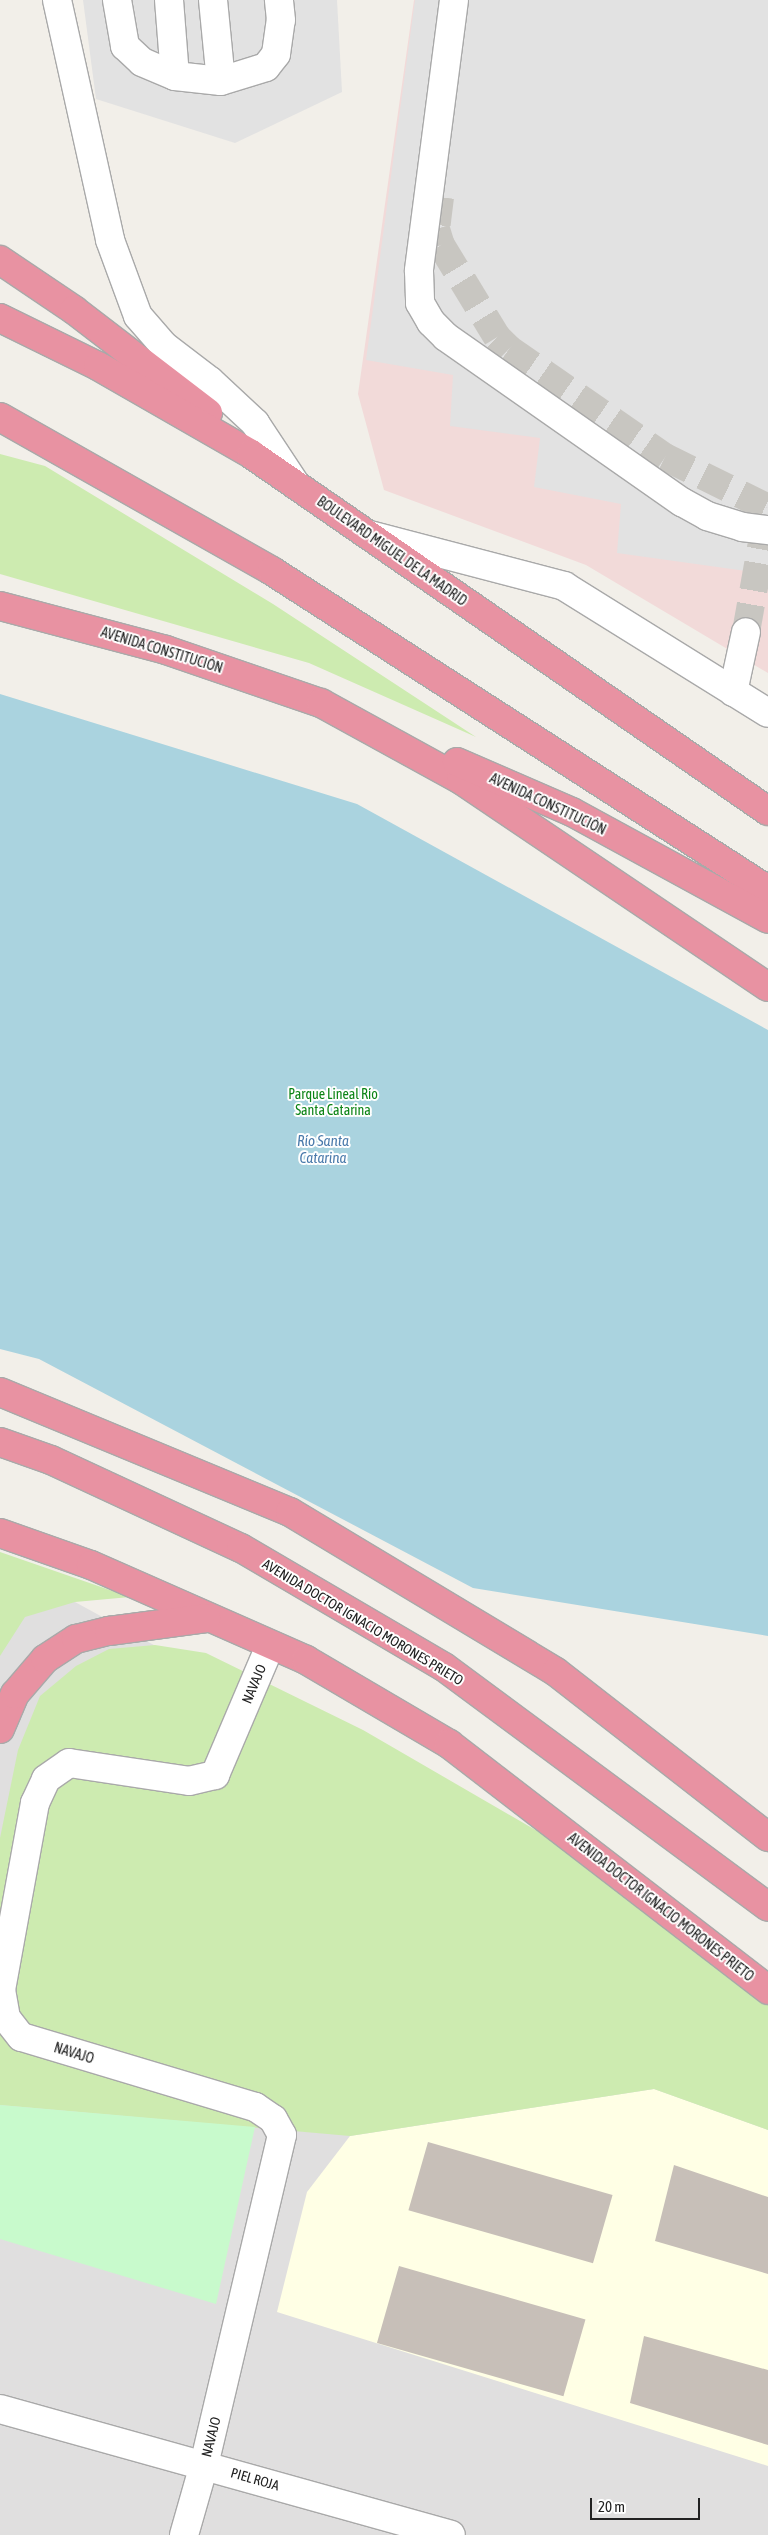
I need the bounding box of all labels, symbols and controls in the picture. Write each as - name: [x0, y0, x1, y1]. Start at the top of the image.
- street label: BOULEVARD MIGUEL DE LA MADRID: [314, 493, 470, 609]
- street label: AVENIDA CONSTITUCIÓN: [99, 623, 225, 677]
- street label: AVENIDA CONSTITUCIÓN: [487, 770, 609, 838]
- park label: Parque Lineal Río Santa Catarina: [288, 1086, 378, 1118]
- water label: Río Santa Catarina: [297, 1131, 349, 1166]
- street label: AVENIDA DOCTOR IGNACIO MORONES PRIETO: [260, 1555, 466, 1689]
- street label: NAVAJO: [238, 1662, 270, 1706]
- street label: AVENIDA DOCTOR IGNACIO MORONES PRIETO: [565, 1829, 757, 1985]
- street label: NAVAJO: [52, 2039, 96, 2067]
- street label: NAVAJO: [198, 2415, 224, 2459]
- street label: PIEL ROJA: [229, 2464, 281, 2494]
- scale bar: [593, 2488, 703, 2520]
- text: 20 m: [598, 2498, 625, 2515]

